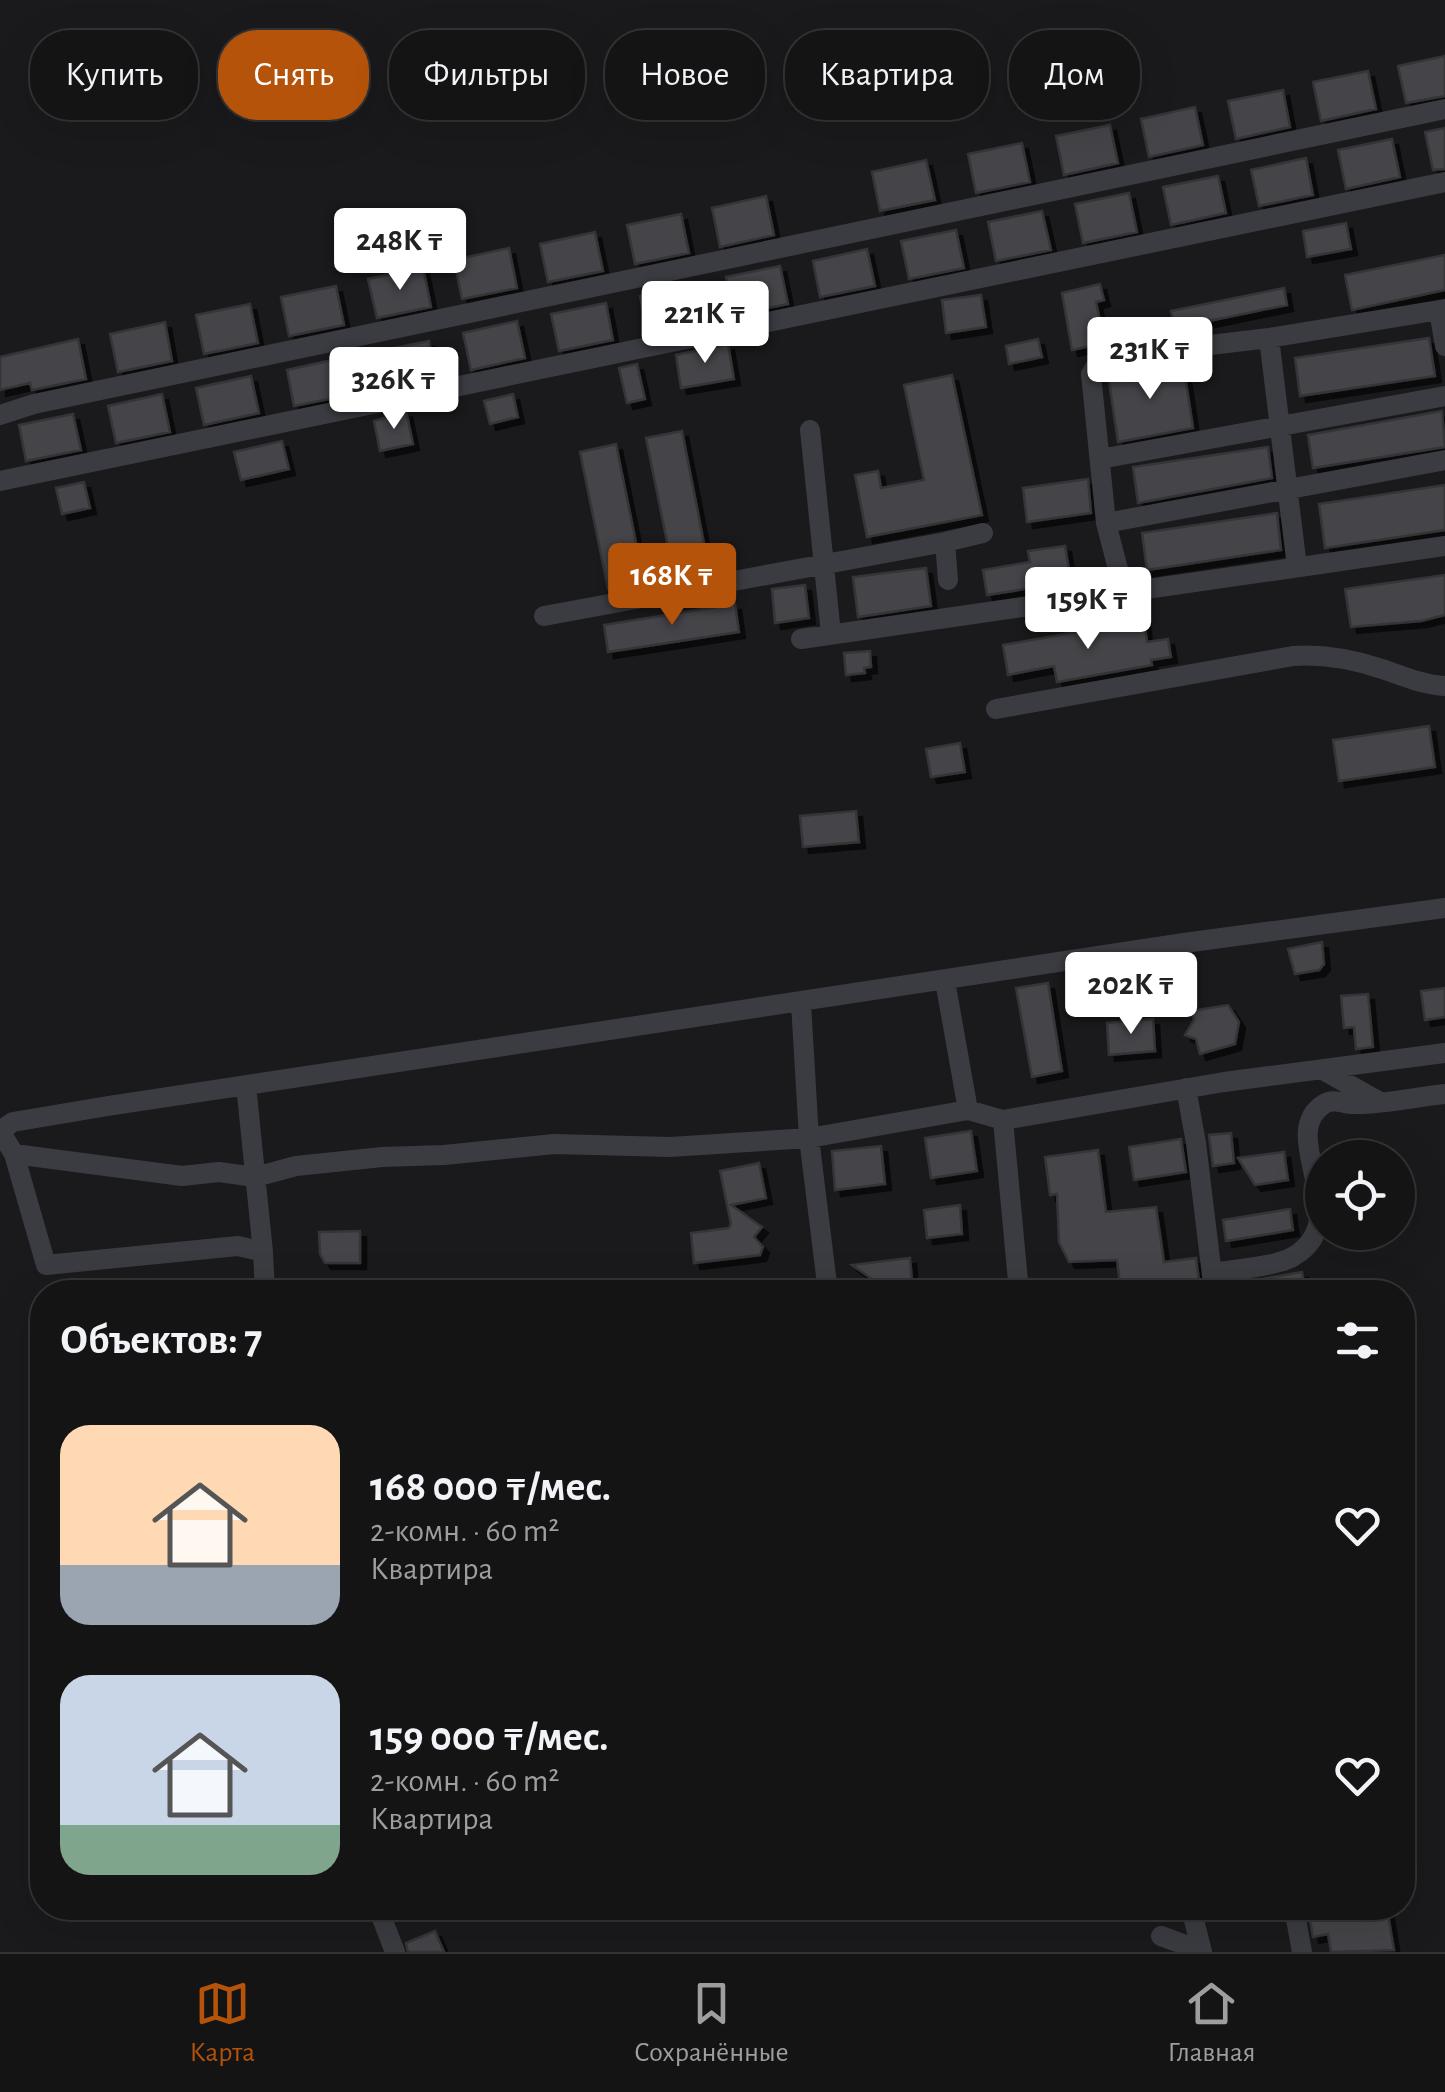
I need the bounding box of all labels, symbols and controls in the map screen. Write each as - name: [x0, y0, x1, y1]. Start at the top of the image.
- chip: Купить: [30, 30, 198, 120]
- chip: Снять: [218, 30, 369, 120]
- chip: Фильтры: [389, 30, 585, 120]
- chip: Новое: [605, 30, 765, 120]
- chip: Квартира: [785, 30, 989, 120]
- chip: Дом: [1009, 30, 1140, 120]
- pin: 248K ₸: [319, 208, 481, 293]
- text: 248K ₸: [356, 224, 444, 256]
- pin: 221K ₸: [624, 281, 786, 366]
- text: 221K ₸: [664, 297, 746, 329]
- pin: 231K ₸: [1069, 317, 1231, 402]
- text: 231K ₸: [1109, 333, 1191, 365]
- pin: 326K ₸: [313, 347, 475, 432]
- text: 326K ₸: [351, 363, 437, 395]
- pin: 168K ₸: [591, 543, 753, 628]
- text: 168K ₸: [630, 559, 714, 591]
- pin: 159K ₸: [1007, 567, 1169, 652]
- text: 159K ₸: [1047, 583, 1129, 615]
- pin: 202K ₸: [1050, 952, 1212, 1037]
- text: 202K ₸: [1087, 968, 1175, 1000]
- map controls: [1305, 1140, 1415, 1250]
- button: locate: [1305, 1140, 1415, 1250]
- icon: filters: [1330, 1313, 1385, 1368]
- text: Объектов: 7: [60, 1319, 262, 1361]
- icon: home: [140, 1465, 260, 1585]
- text: 168 000 ₸/мес.: [370, 1466, 611, 1508]
- icon: heart: [1330, 1498, 1385, 1553]
- text: 2-комн. · 60 m²: [370, 1515, 559, 1547]
- text: Квартира: [370, 1553, 493, 1585]
- icon: home: [140, 1715, 260, 1835]
- text: 159 000 ₸/мес.: [370, 1716, 609, 1758]
- icon: heart: [1330, 1748, 1385, 1803]
- text: 2-комн. · 60 m²: [370, 1765, 559, 1797]
- text: Квартира: [370, 1803, 493, 1835]
- tab: Карта: [189, 1976, 255, 2070]
- tab: Сохранённые: [634, 1976, 789, 2070]
- tab: Главная: [1168, 1976, 1256, 2070]

